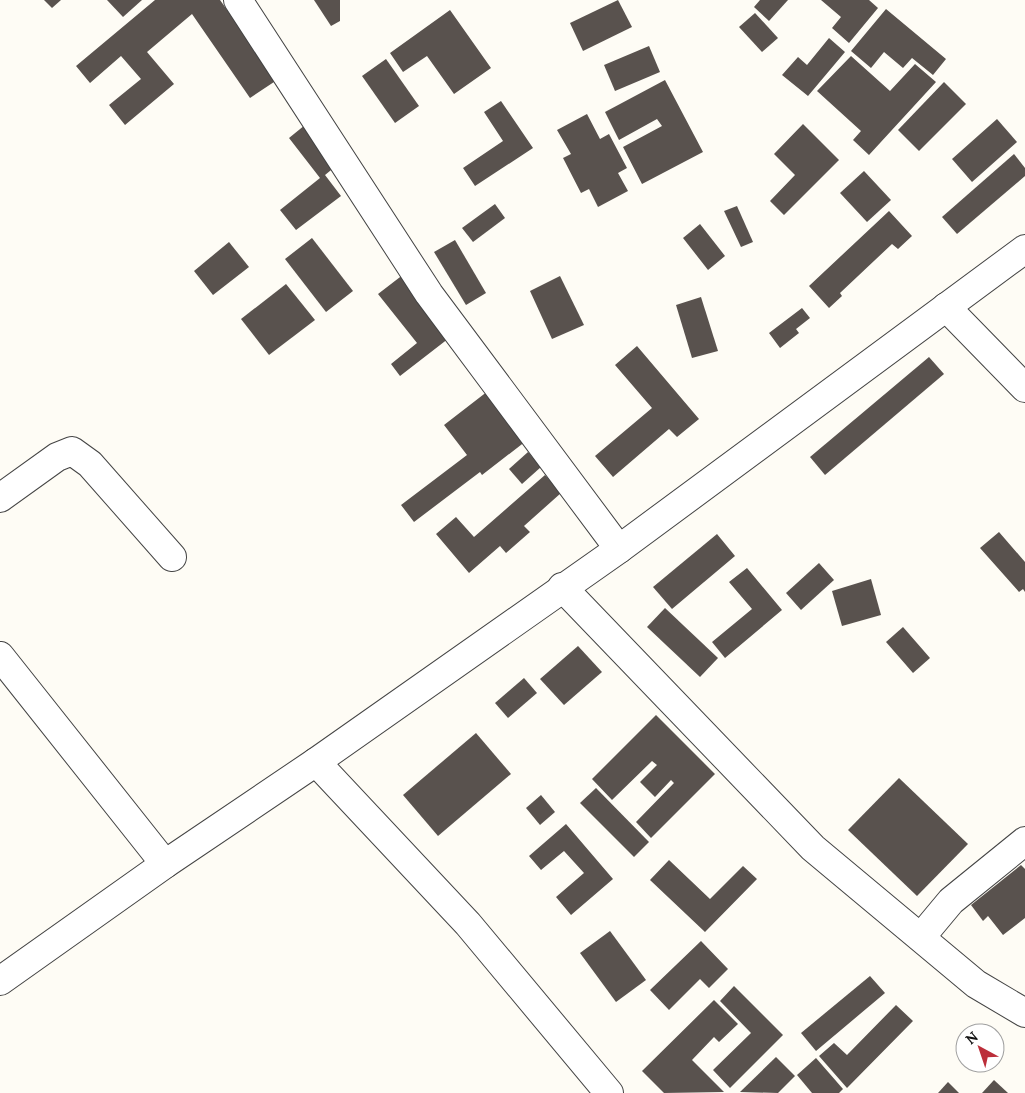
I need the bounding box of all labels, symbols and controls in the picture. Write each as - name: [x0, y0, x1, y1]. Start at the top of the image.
- north arrow: [955, 1023, 1005, 1073]
- text: N: [962, 1028, 982, 1048]

